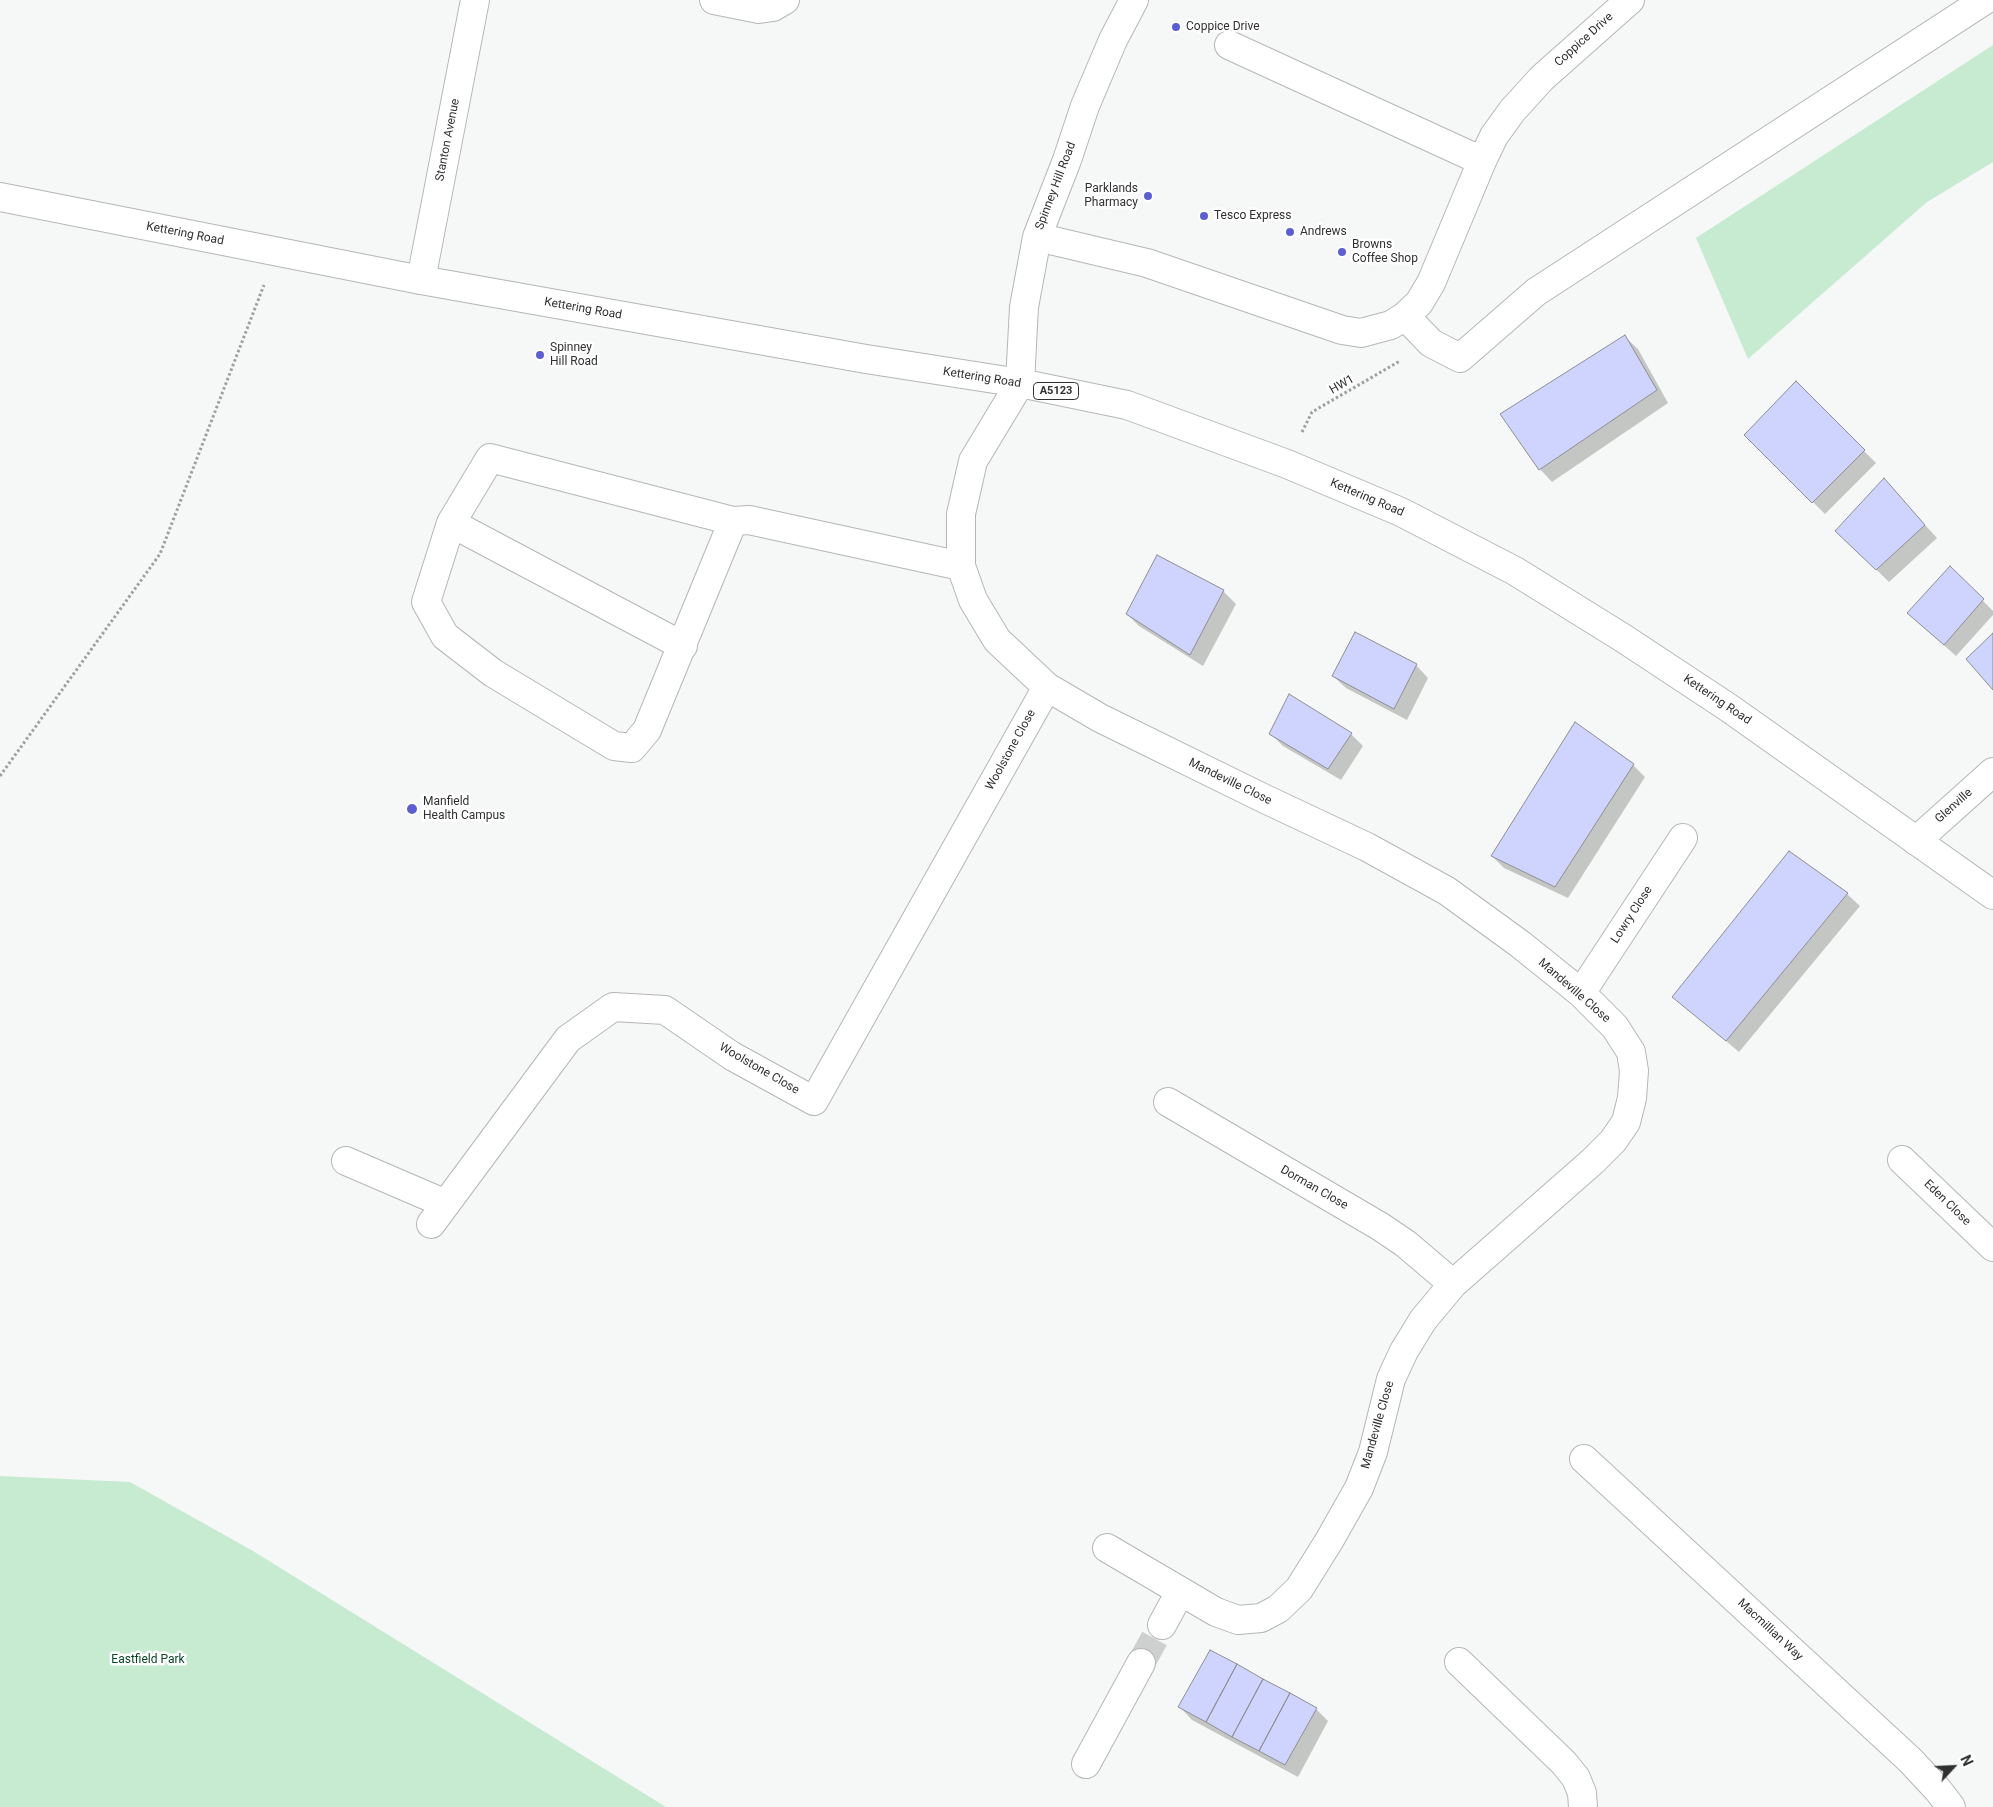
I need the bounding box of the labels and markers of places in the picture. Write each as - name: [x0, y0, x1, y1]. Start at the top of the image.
- place label: Coppice Drive: [1186, 20, 1260, 34]
- marker: Coppice Drive: [1170, 21, 1182, 33]
- place label: Parklands Pharmacy: [1084, 182, 1138, 210]
- marker: Parklands Pharmacy: [1142, 190, 1154, 202]
- place label: Tesco Express: [1214, 209, 1291, 223]
- marker: Tesco Express: [1198, 210, 1210, 222]
- place label: Andrews: [1300, 225, 1347, 239]
- marker: Andrews: [1284, 226, 1296, 238]
- place label: Browns Coffee Shop: [1352, 238, 1418, 266]
- marker: Browns Coffee Shop: [1336, 246, 1348, 258]
- place label: Spinney Hill Road: [550, 341, 598, 369]
- marker: Spinney Hill Road: [534, 349, 546, 361]
- place label: Manfield Health Campus: [423, 795, 505, 823]
- marker: Manfield Health Campus: [405, 802, 419, 816]

